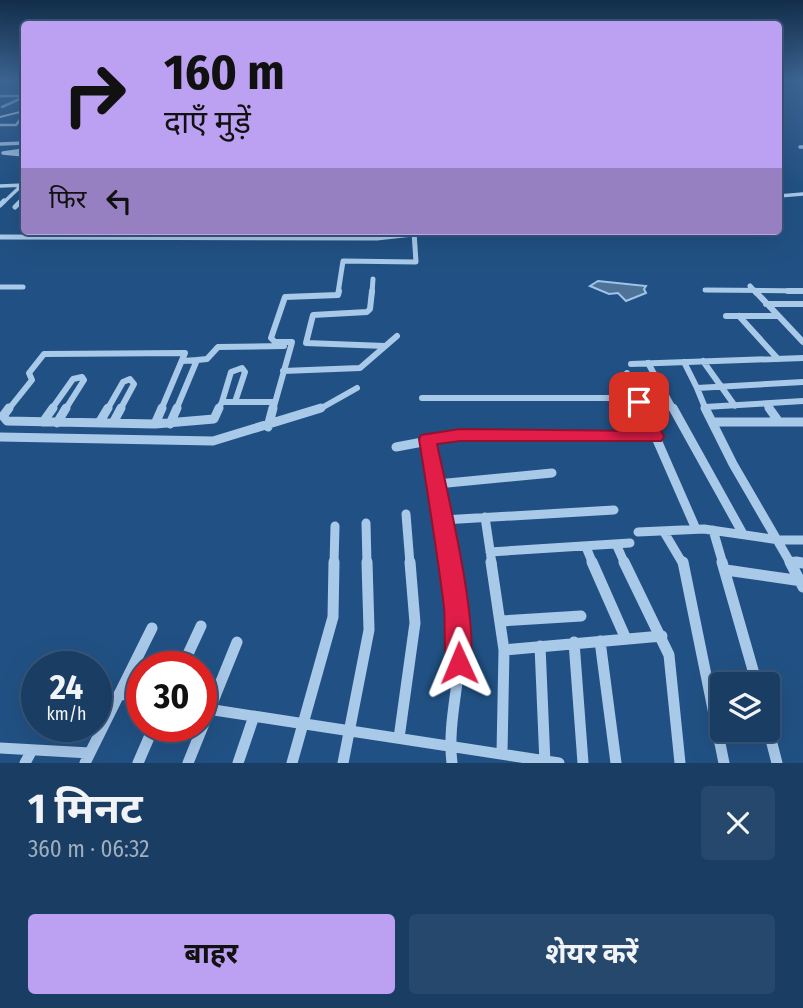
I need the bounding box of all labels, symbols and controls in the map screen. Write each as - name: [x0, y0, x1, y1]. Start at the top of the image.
- text: 160 m: [164, 43, 285, 102]
- icon: right: [49, 49, 140, 140]
- text: दाएँ मुड़ें: [164, 103, 251, 141]
- icon: left: [100, 182, 138, 220]
- text: फिर: [49, 184, 86, 215]
- pin: [609, 372, 669, 432]
- icon: arrive: [620, 383, 658, 421]
- position arrow: [422, 626, 496, 700]
- speed limit sign: 30: [126, 651, 217, 742]
- text: 24: [50, 666, 83, 708]
- map controls: [710, 672, 780, 742]
- button: layers: [710, 672, 780, 742]
- text: km/h: [46, 703, 87, 725]
- text: 1 मिनट: [28, 784, 143, 834]
- button: close: [701, 786, 775, 860]
- text: 360 m · 06:32: [28, 835, 149, 863]
- button: बाहर: [28, 914, 395, 994]
- button: शेयर करें: [409, 914, 775, 994]

